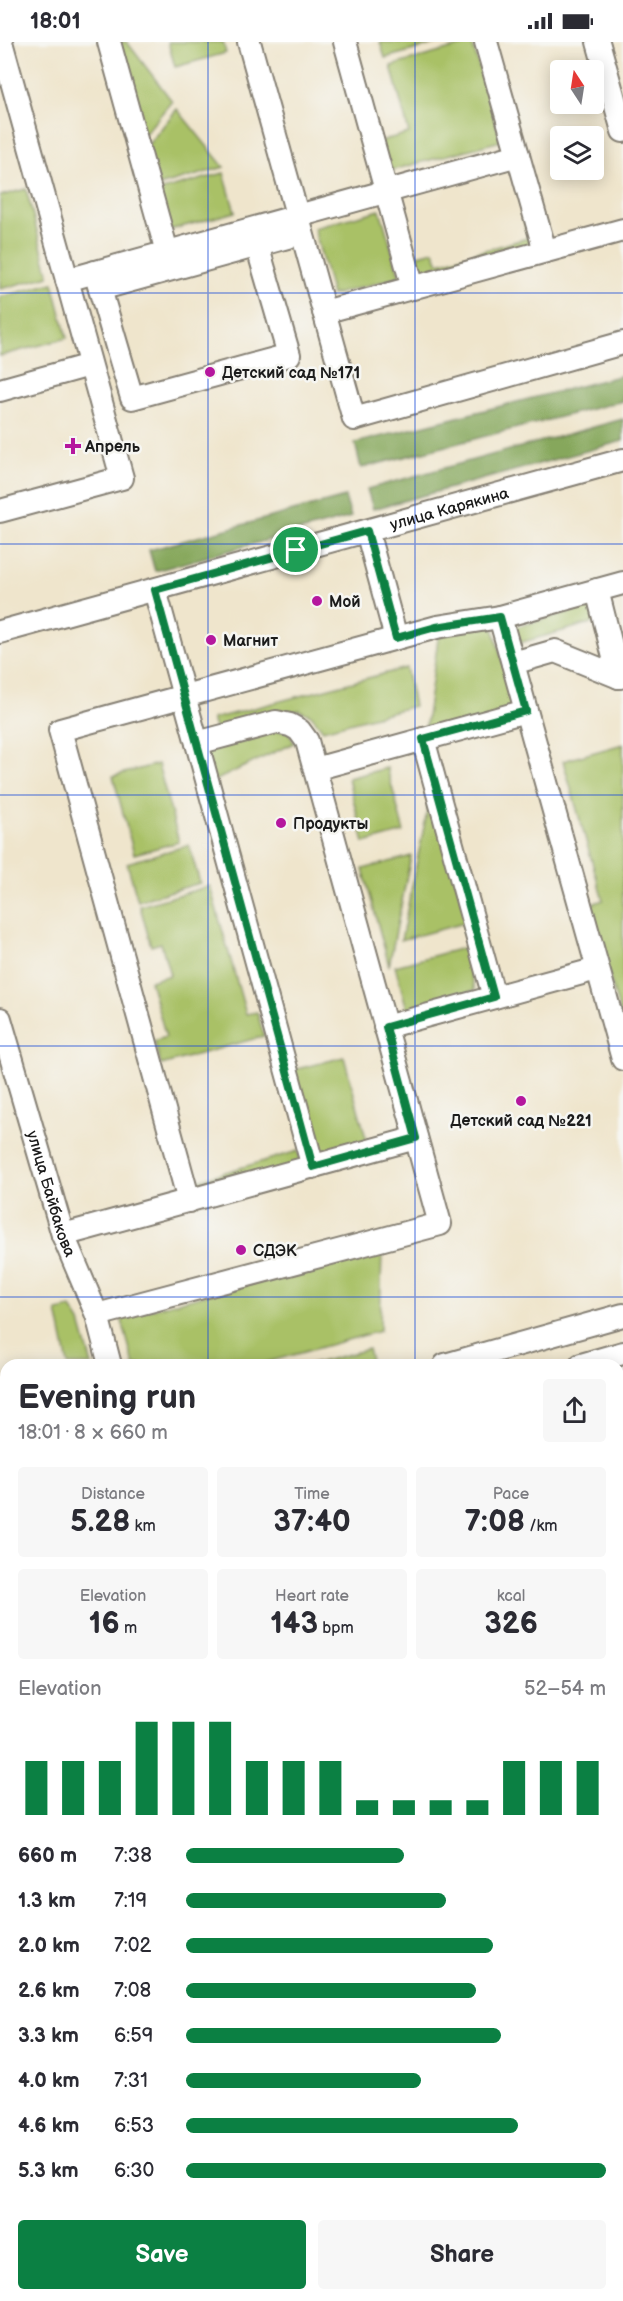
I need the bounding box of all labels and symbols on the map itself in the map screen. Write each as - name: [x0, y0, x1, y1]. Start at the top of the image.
- north arrow: [550, 60, 604, 114]
- place label: Детский сад №171: [222, 364, 360, 383]
- marker: Детский сад №171: [203, 365, 217, 379]
- place label: Апрель: [84, 438, 141, 457]
- marker: Апрель: [66, 439, 80, 453]
- street label: улица Карякина: [388, 484, 512, 535]
- pin: [270, 524, 321, 575]
- place label: Мой: [329, 593, 361, 612]
- marker: Мой: [310, 594, 324, 608]
- place label: Магнит: [223, 632, 278, 651]
- marker: Магнит: [204, 633, 218, 647]
- place label: Продукты: [293, 815, 368, 834]
- marker: Продукты: [274, 816, 288, 830]
- marker: Детский сад №221: [514, 1094, 528, 1108]
- place label: Детский сад №221: [450, 1112, 592, 1131]
- street label: улица Байбакова: [22, 1129, 79, 1261]
- place label: СДЭК: [253, 1242, 297, 1261]
- marker: СДЭК: [234, 1243, 248, 1257]

